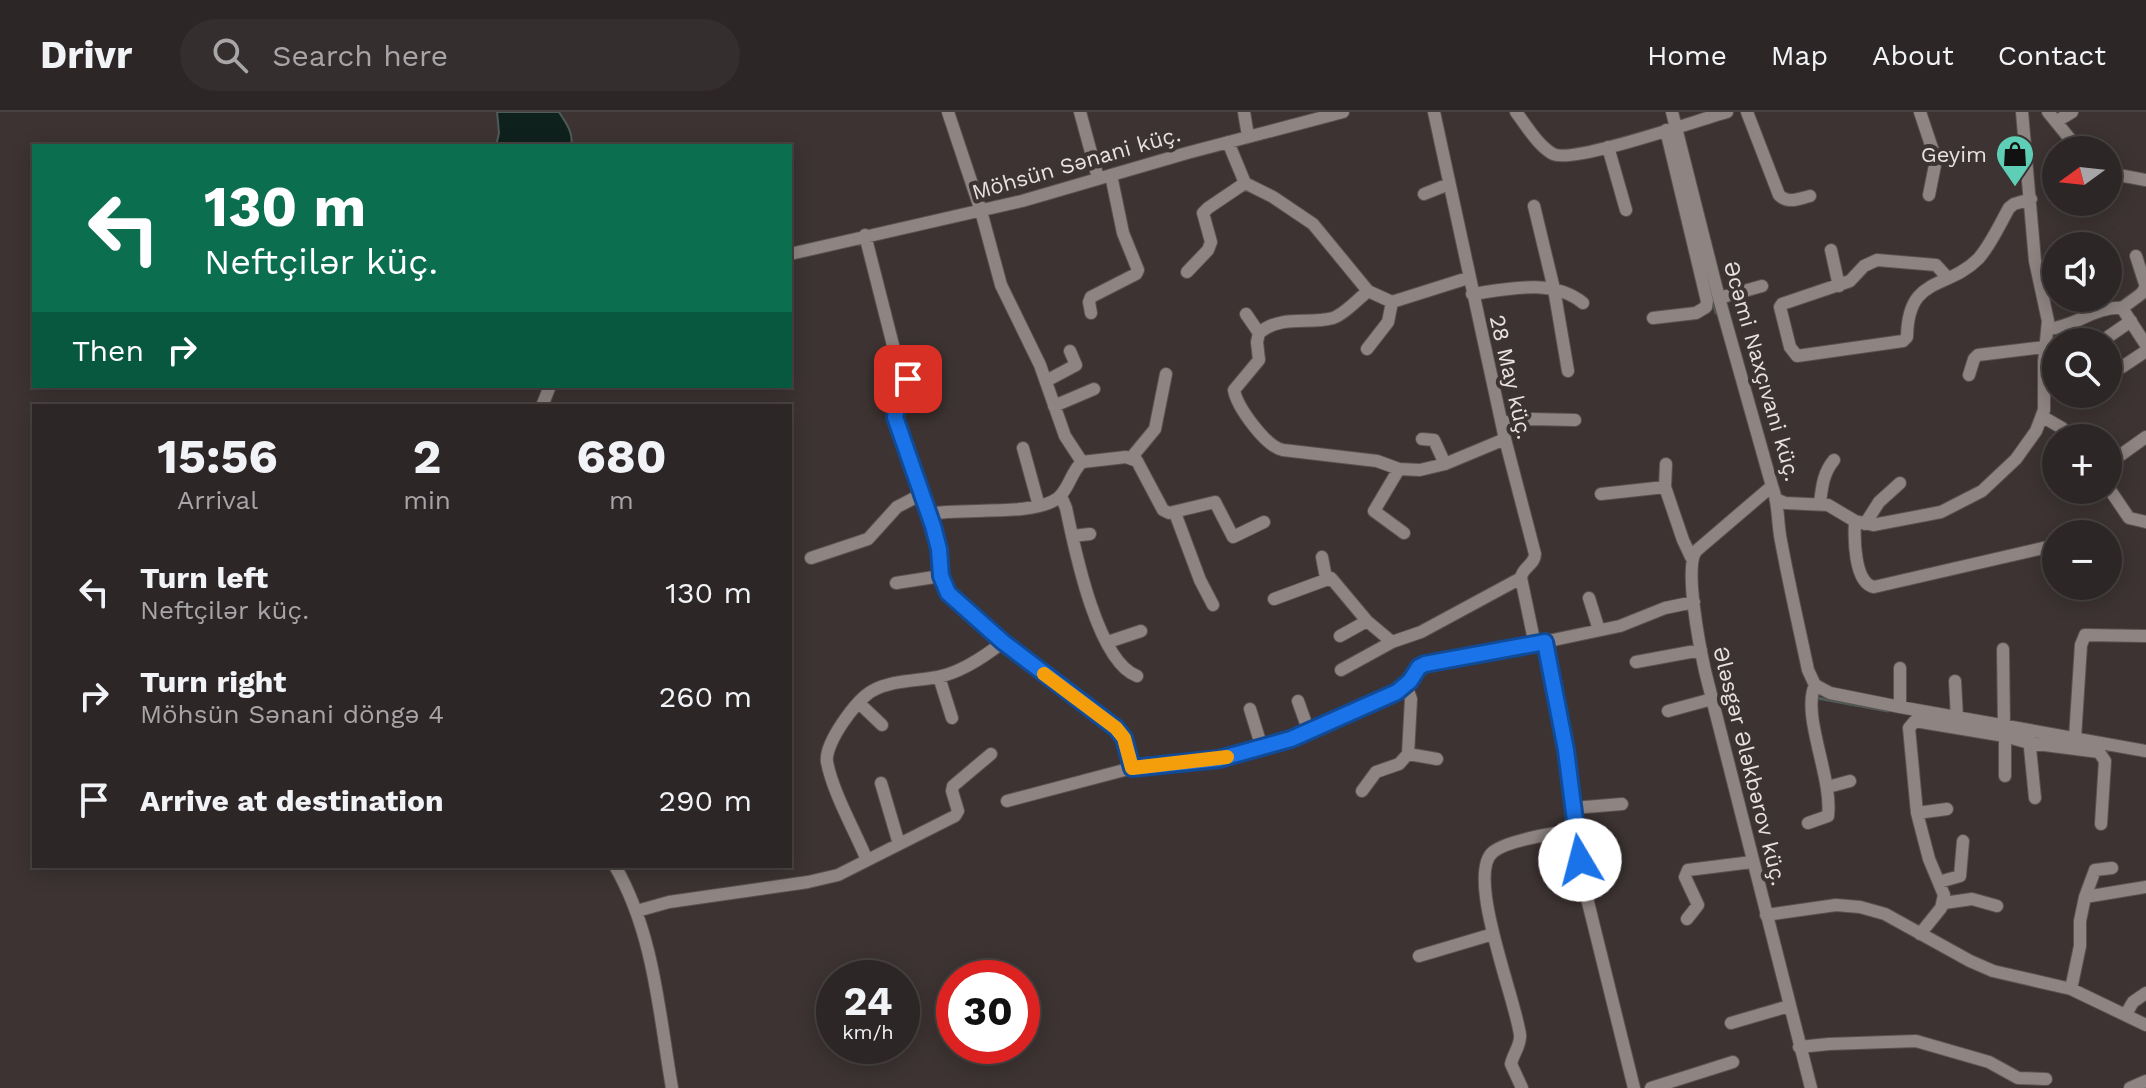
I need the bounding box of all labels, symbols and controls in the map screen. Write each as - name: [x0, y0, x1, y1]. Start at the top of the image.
- search box: [180, 19, 740, 91]
- text: Drivr: [40, 33, 132, 77]
- icon: search: [208, 33, 252, 77]
- text: Search here: [272, 38, 448, 73]
- text: Home: [1647, 39, 1727, 72]
- text: Map: [1771, 39, 1828, 72]
- text: About: [1872, 39, 1954, 72]
- text: Contact: [1998, 39, 2106, 72]
- street label: Möhsün Sənani küç.: [969, 121, 1183, 205]
- shop icon: Geyim: [1994, 133, 2036, 188]
- north arrow: [2042, 136, 2122, 216]
- map controls: [2042, 136, 2122, 600]
- place label: Geyim: [1921, 142, 1987, 167]
- text: 130 m: [204, 174, 366, 240]
- icon: left: [72, 176, 176, 280]
- button: sound: [2042, 232, 2122, 312]
- text: Neftçilər küç.: [204, 241, 438, 283]
- street label: Əcəmi Naxçıvani küç.: [1719, 258, 1805, 484]
- street label: 28 May küç.: [1485, 312, 1537, 442]
- icon: right: [160, 328, 204, 372]
- button: search: [2042, 328, 2122, 408]
- text: Then: [72, 333, 144, 368]
- pin: [874, 345, 942, 413]
- icon: arrive: [886, 357, 930, 401]
- button: +: [2042, 424, 2122, 504]
- text: 15:56: [157, 428, 278, 485]
- text: 2: [413, 428, 441, 485]
- text: 680: [576, 428, 667, 485]
- text: Arrival: [177, 485, 258, 515]
- text: min: [403, 485, 451, 515]
- text: m: [609, 485, 634, 515]
- button: −: [2042, 520, 2122, 600]
- text: Turn left: [140, 560, 268, 595]
- icon: left: [72, 570, 116, 614]
- text: 130 m: [665, 575, 752, 610]
- text: Neftçilər küç.: [140, 595, 309, 625]
- street label: Ələsgər Ələkbərov küç.: [1708, 644, 1792, 888]
- text: Turn right: [140, 664, 286, 699]
- icon: right: [72, 674, 116, 718]
- text: 260 m: [659, 679, 752, 714]
- text: Möhsün Sənani döngə 4: [140, 699, 444, 729]
- icon: arrive: [72, 778, 116, 822]
- text: Arrive at destination: [140, 783, 444, 818]
- text: 290 m: [659, 783, 752, 818]
- position arrow: [1538, 818, 1622, 902]
- speed limit sign: 30: [936, 960, 1040, 1064]
- text: 24: [843, 978, 893, 1025]
- text: km/h: [842, 1020, 894, 1044]

